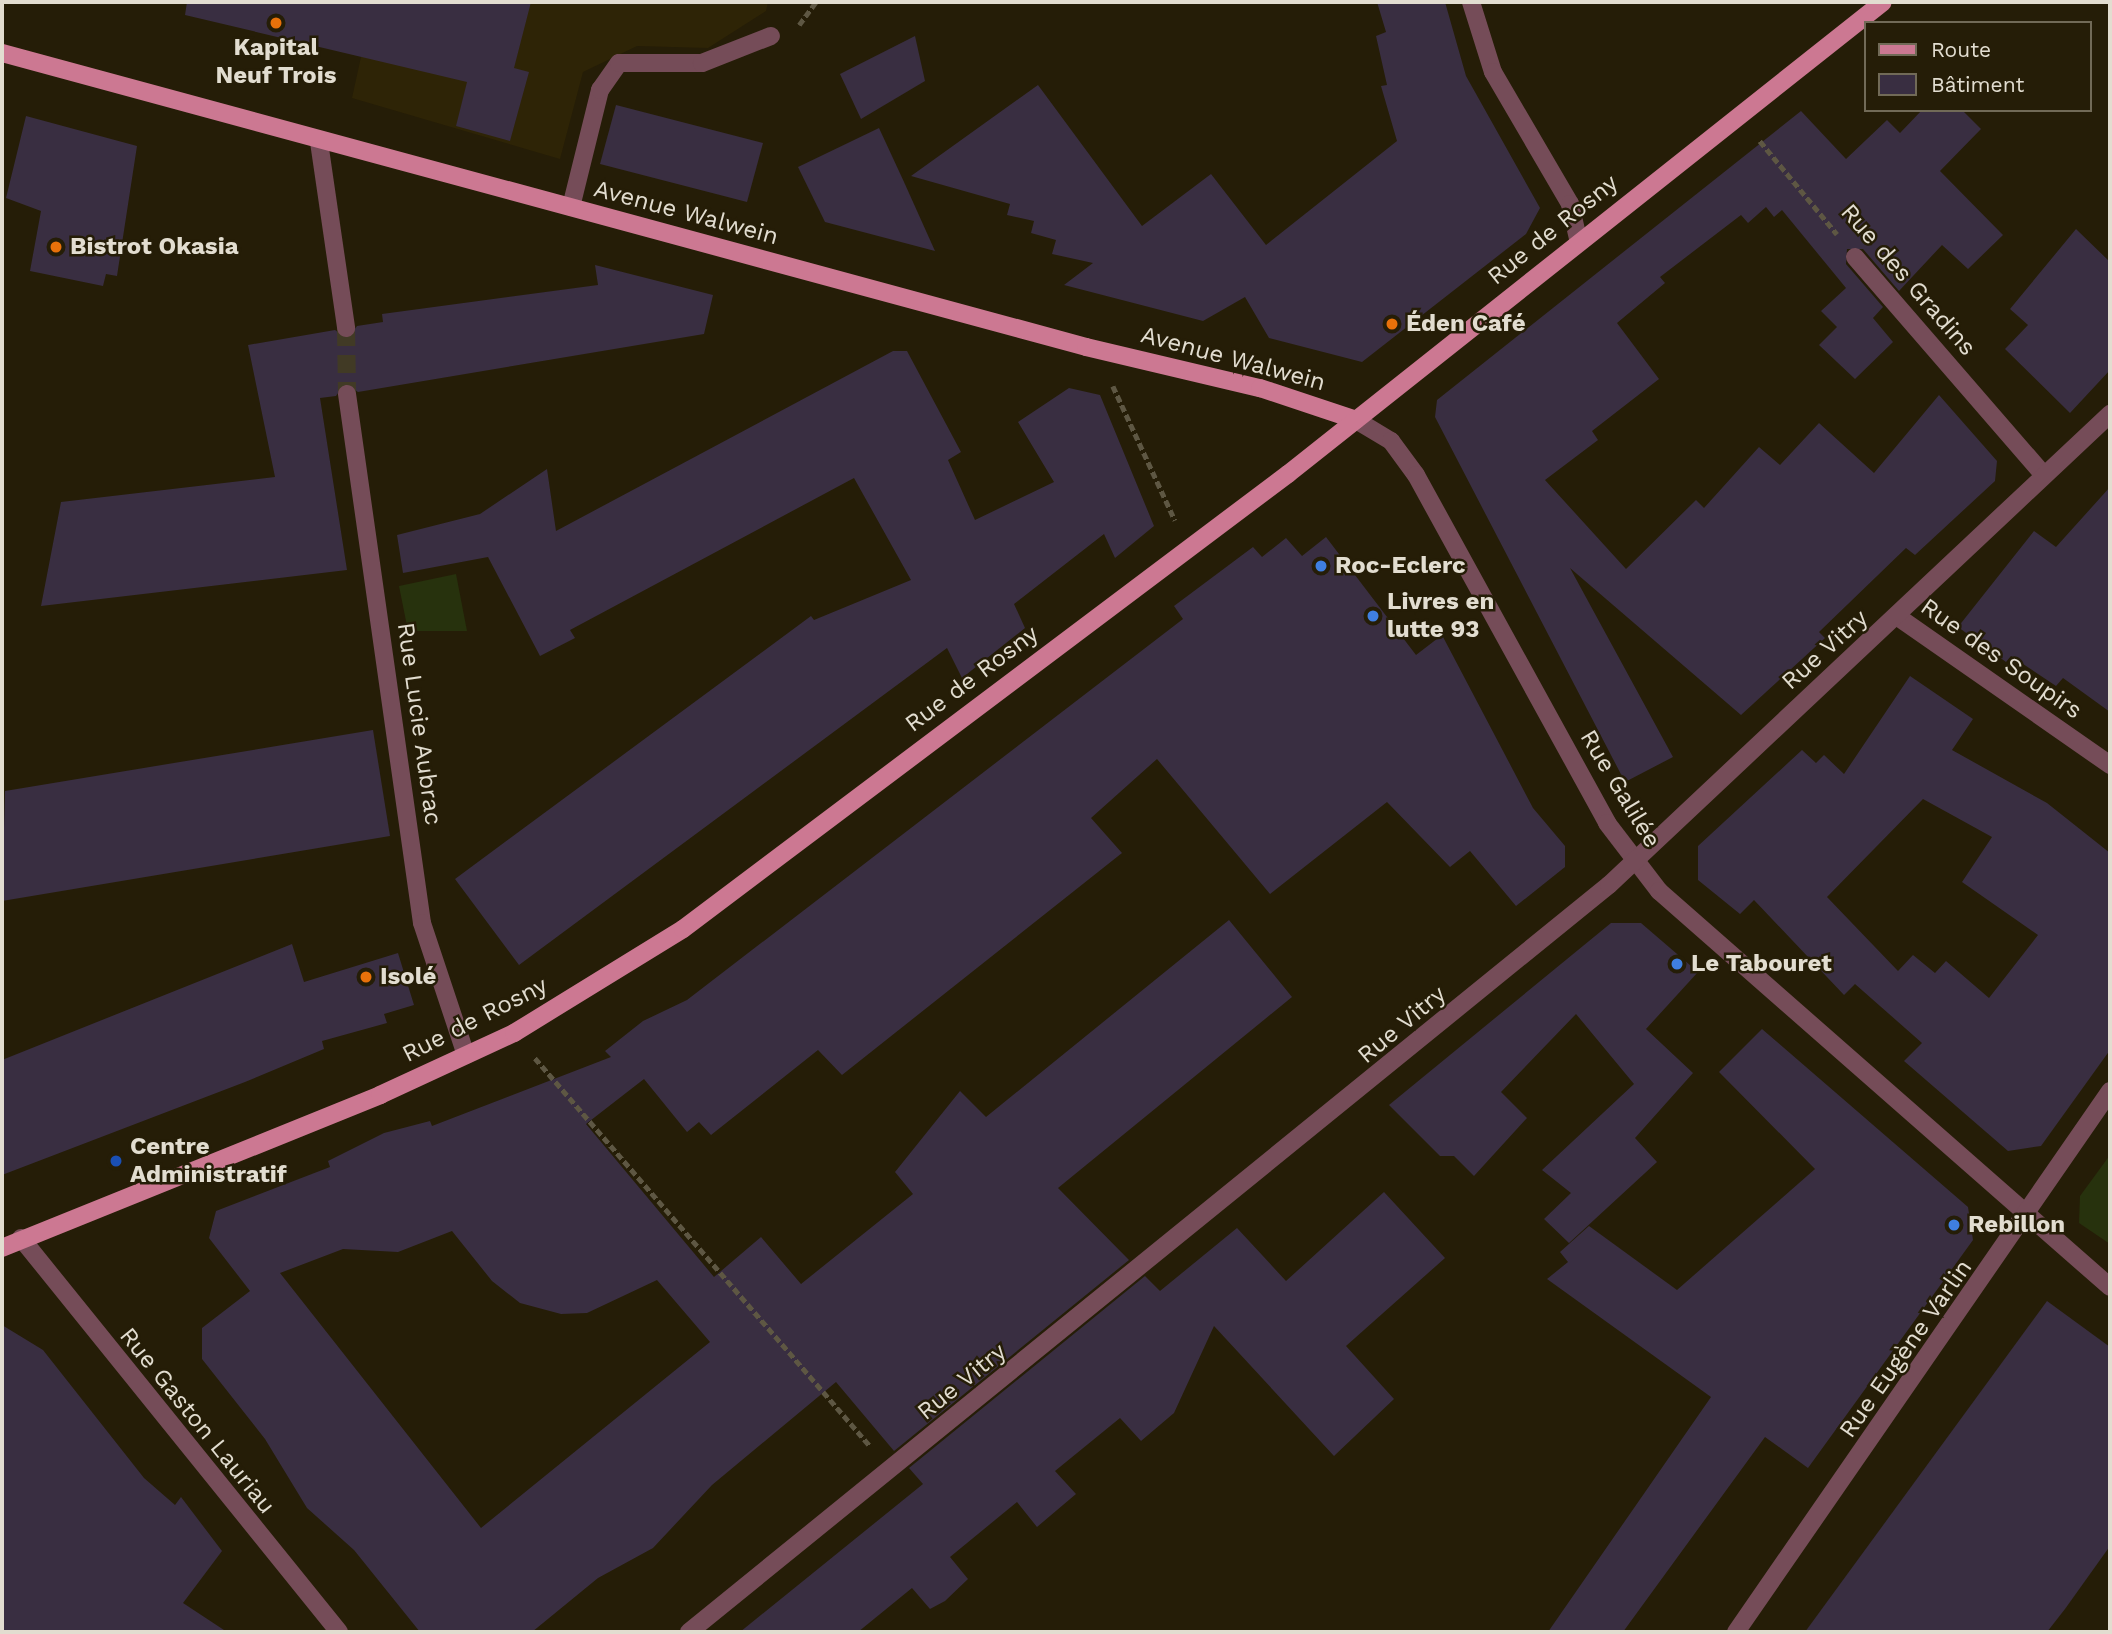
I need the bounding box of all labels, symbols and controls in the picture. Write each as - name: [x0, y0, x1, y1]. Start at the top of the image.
- marker: Kapital Neuf Trois: [268, 15, 284, 31]
- legend: [1864, 21, 2091, 112]
- place label: Kapital Neuf Trois: [215, 34, 337, 90]
- text: Route: [1931, 37, 1991, 62]
- text: Bâtiment: [1931, 72, 2024, 97]
- street label: Rue de Rosny: [1482, 169, 1624, 291]
- street label: Avenue Walwein: [590, 174, 782, 252]
- street label: Rue des Gradins: [1834, 198, 1982, 362]
- place label: Bistrot Okasia: [70, 233, 239, 261]
- marker: Bistrot Okasia: [48, 239, 64, 255]
- place label: Éden Café: [1406, 310, 1526, 338]
- marker: Éden Café: [1384, 316, 1400, 332]
- street label: Avenue Walwein: [1137, 320, 1329, 398]
- place label: Roc-Eclerc: [1335, 552, 1466, 580]
- marker: Roc-Eclerc: [1313, 558, 1329, 574]
- place label: Livres en lutte 93: [1387, 588, 1494, 644]
- street label: Rue des Soupirs: [1915, 593, 2087, 725]
- street label: Rue Vitry: [1776, 604, 1874, 696]
- marker: Livres en lutte 93: [1365, 608, 1381, 624]
- street label: Rue Lucie Aubrac: [390, 620, 448, 828]
- street label: Rue de Rosny: [900, 620, 1044, 738]
- street label: Rue Galilée: [1574, 725, 1666, 853]
- place label: Le Tabouret: [1691, 950, 1832, 978]
- marker: Le Tabouret: [1669, 956, 1685, 972]
- place label: Isolé: [380, 963, 436, 991]
- marker: Isolé: [358, 969, 374, 985]
- street label: Rue de Rosny: [398, 971, 552, 1069]
- street label: Rue Vitry: [1352, 980, 1452, 1070]
- place label: Centre Administratif: [130, 1133, 287, 1189]
- marker: Centre Administratif: [108, 1153, 124, 1169]
- place label: Rebillon: [1968, 1211, 2065, 1239]
- marker: Rebillon: [1946, 1217, 1962, 1233]
- street label: Rue Eugène Varlin: [1833, 1254, 1979, 1444]
- street label: Rue Gaston Lauriau: [113, 1322, 281, 1520]
- street label: Rue Vitry: [911, 1337, 1013, 1427]

